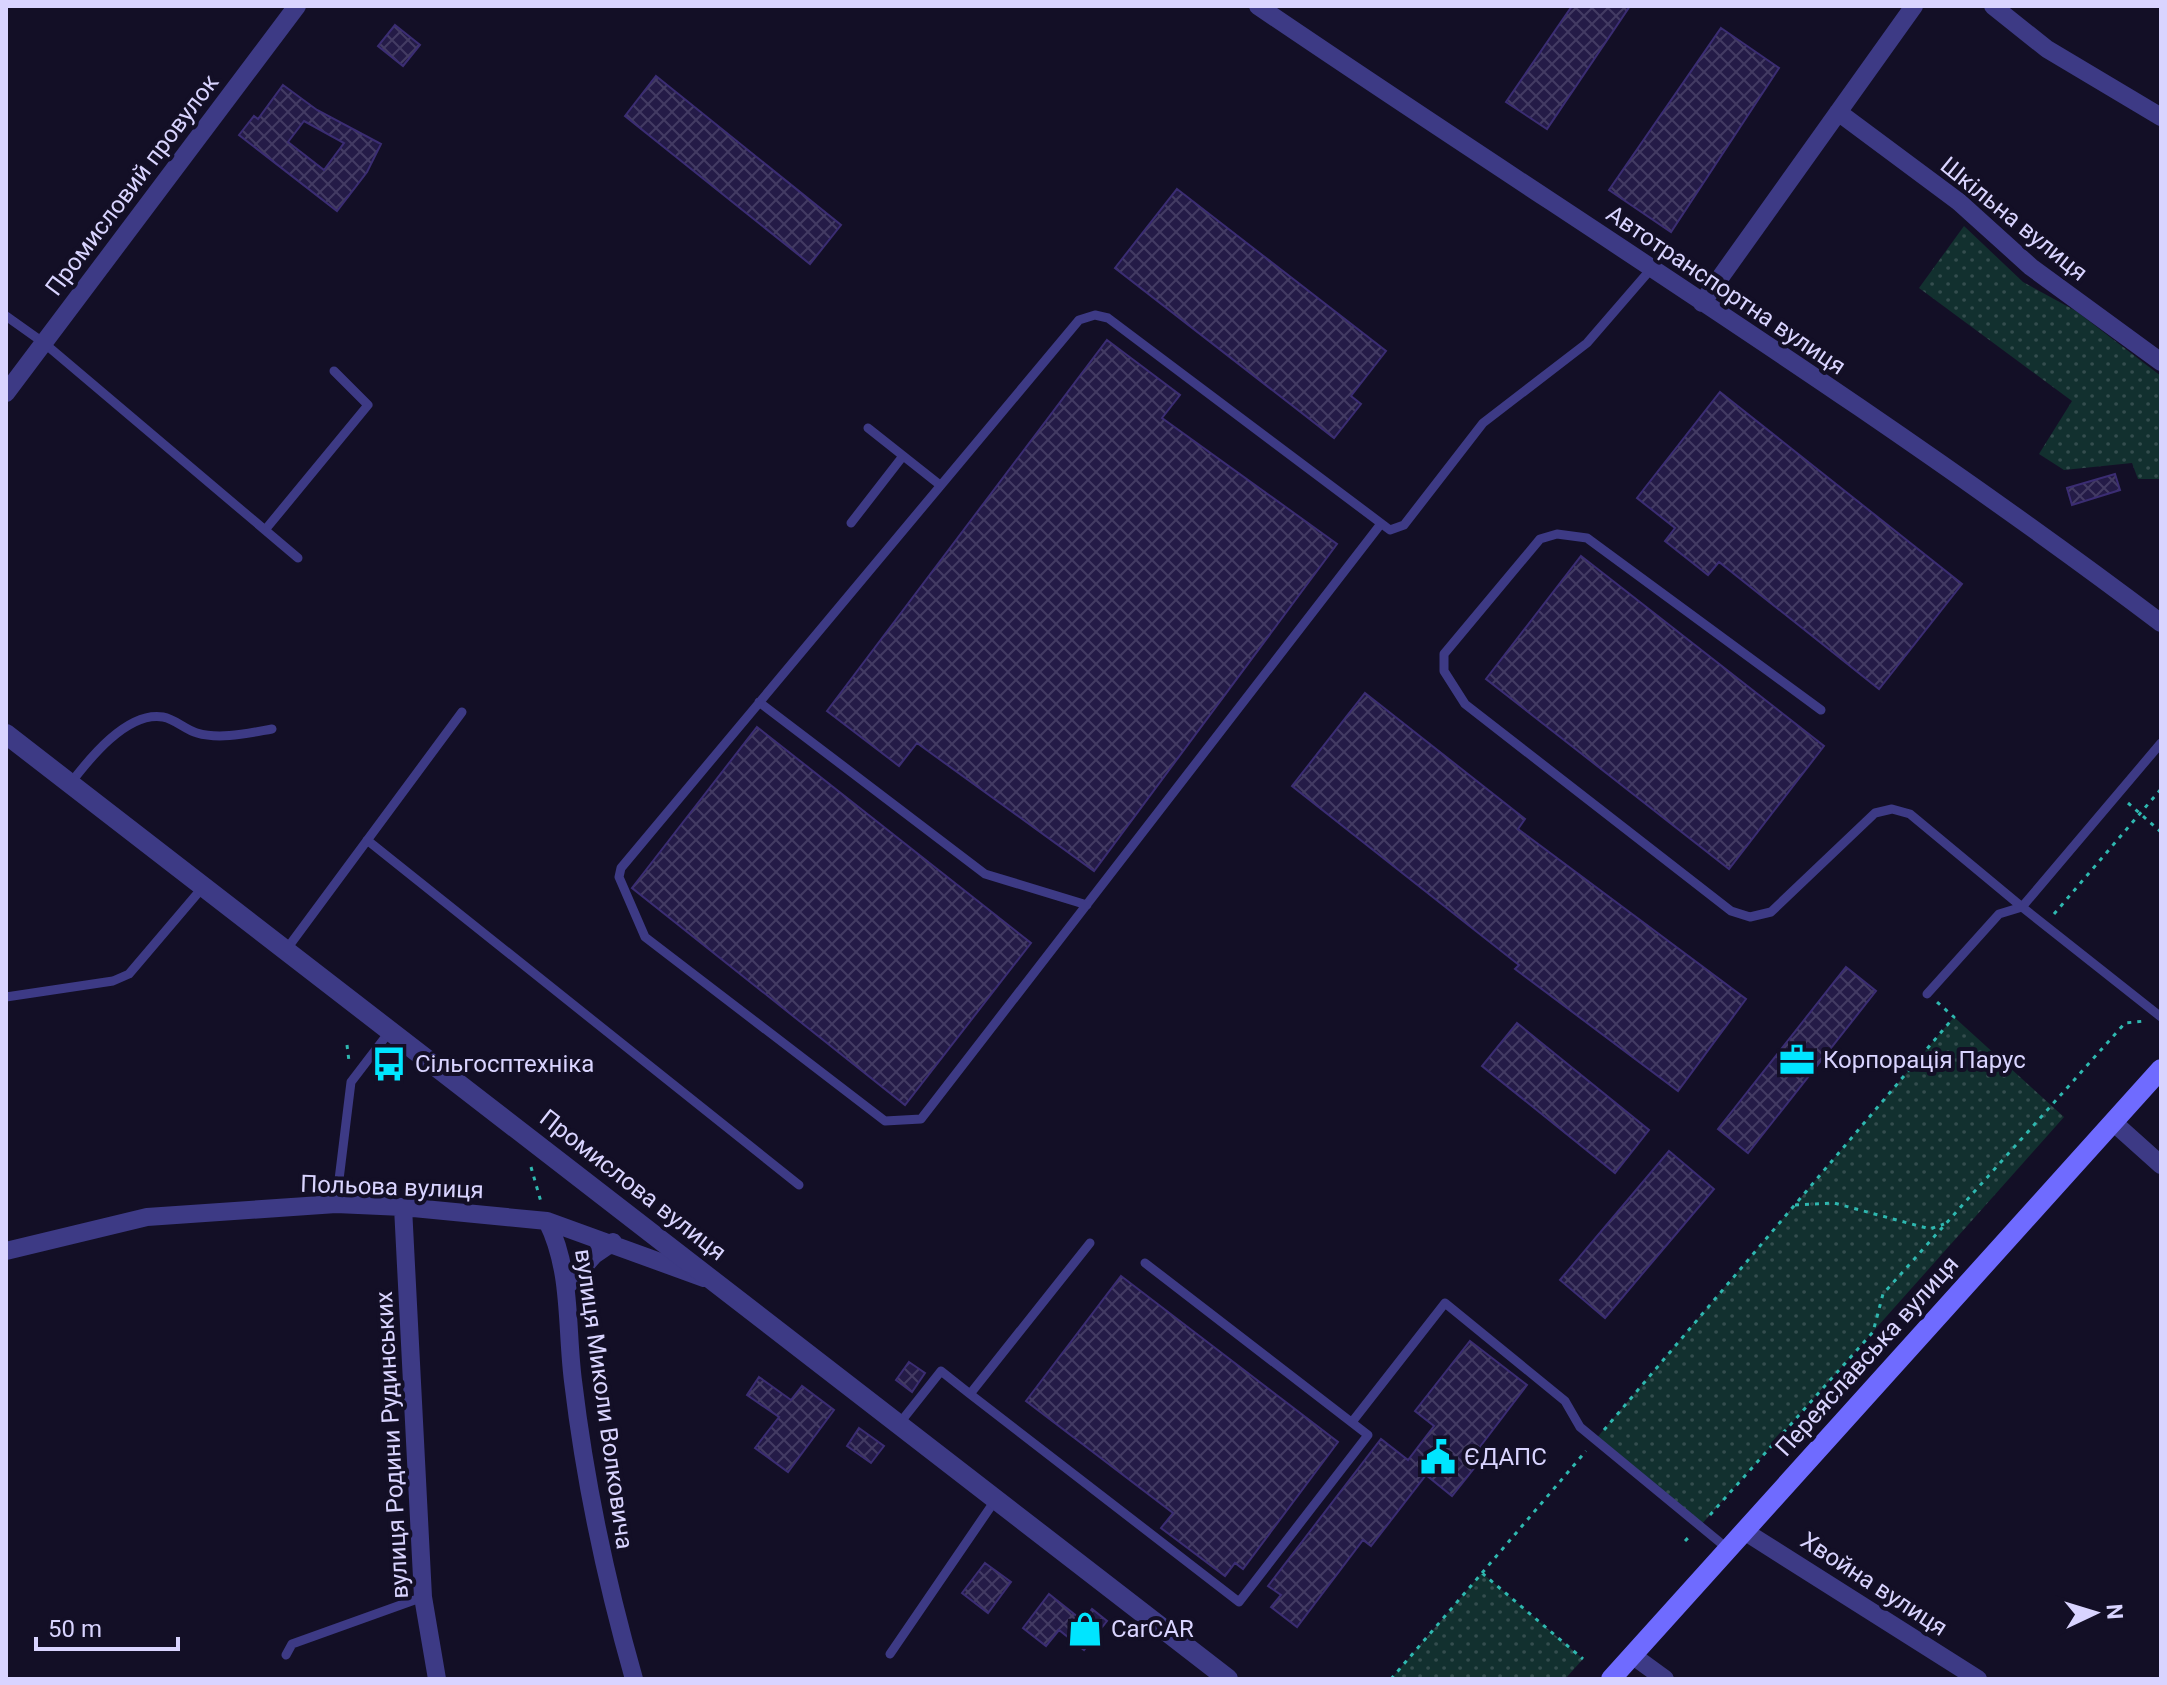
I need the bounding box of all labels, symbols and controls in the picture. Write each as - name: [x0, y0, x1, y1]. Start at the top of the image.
- street label: Промисловий провулок: [40, 69, 224, 301]
- street label: Шкільна вулиця: [1935, 151, 2093, 287]
- street label: Автотранспортна вулиця: [1601, 199, 1851, 381]
- office icon: Корпорація Парус: [1778, 1041, 1816, 1079]
- bus stop icon: Сільгосптехніка: [370, 1045, 408, 1083]
- place label: Корпорація Парус: [1823, 1046, 2026, 1074]
- place label: Сільгосптехніка: [415, 1050, 594, 1078]
- street label: Промислова вулиця: [534, 1104, 732, 1266]
- street label: Польова вулиця: [300, 1170, 484, 1204]
- street label: вулиця Миколи Волковича: [569, 1247, 639, 1551]
- street label: Переяславська вулиця: [1770, 1250, 1964, 1462]
- street label: вулиця Родини Рудинських: [370, 1290, 414, 1600]
- public building icon: ЄДАПС: [1419, 1438, 1457, 1476]
- place label: ЄДАПС: [1464, 1443, 1547, 1471]
- street label: Хвойна вулиця: [1796, 1526, 1952, 1642]
- north arrow: [2055, 1573, 2135, 1653]
- scale bar: [36, 1601, 178, 1651]
- text: N: [2101, 1603, 2127, 1620]
- shop icon: CarCAR: [1066, 1610, 1104, 1648]
- text: 50 m: [48, 1615, 102, 1643]
- place label: CarCAR: [1111, 1615, 1194, 1643]

